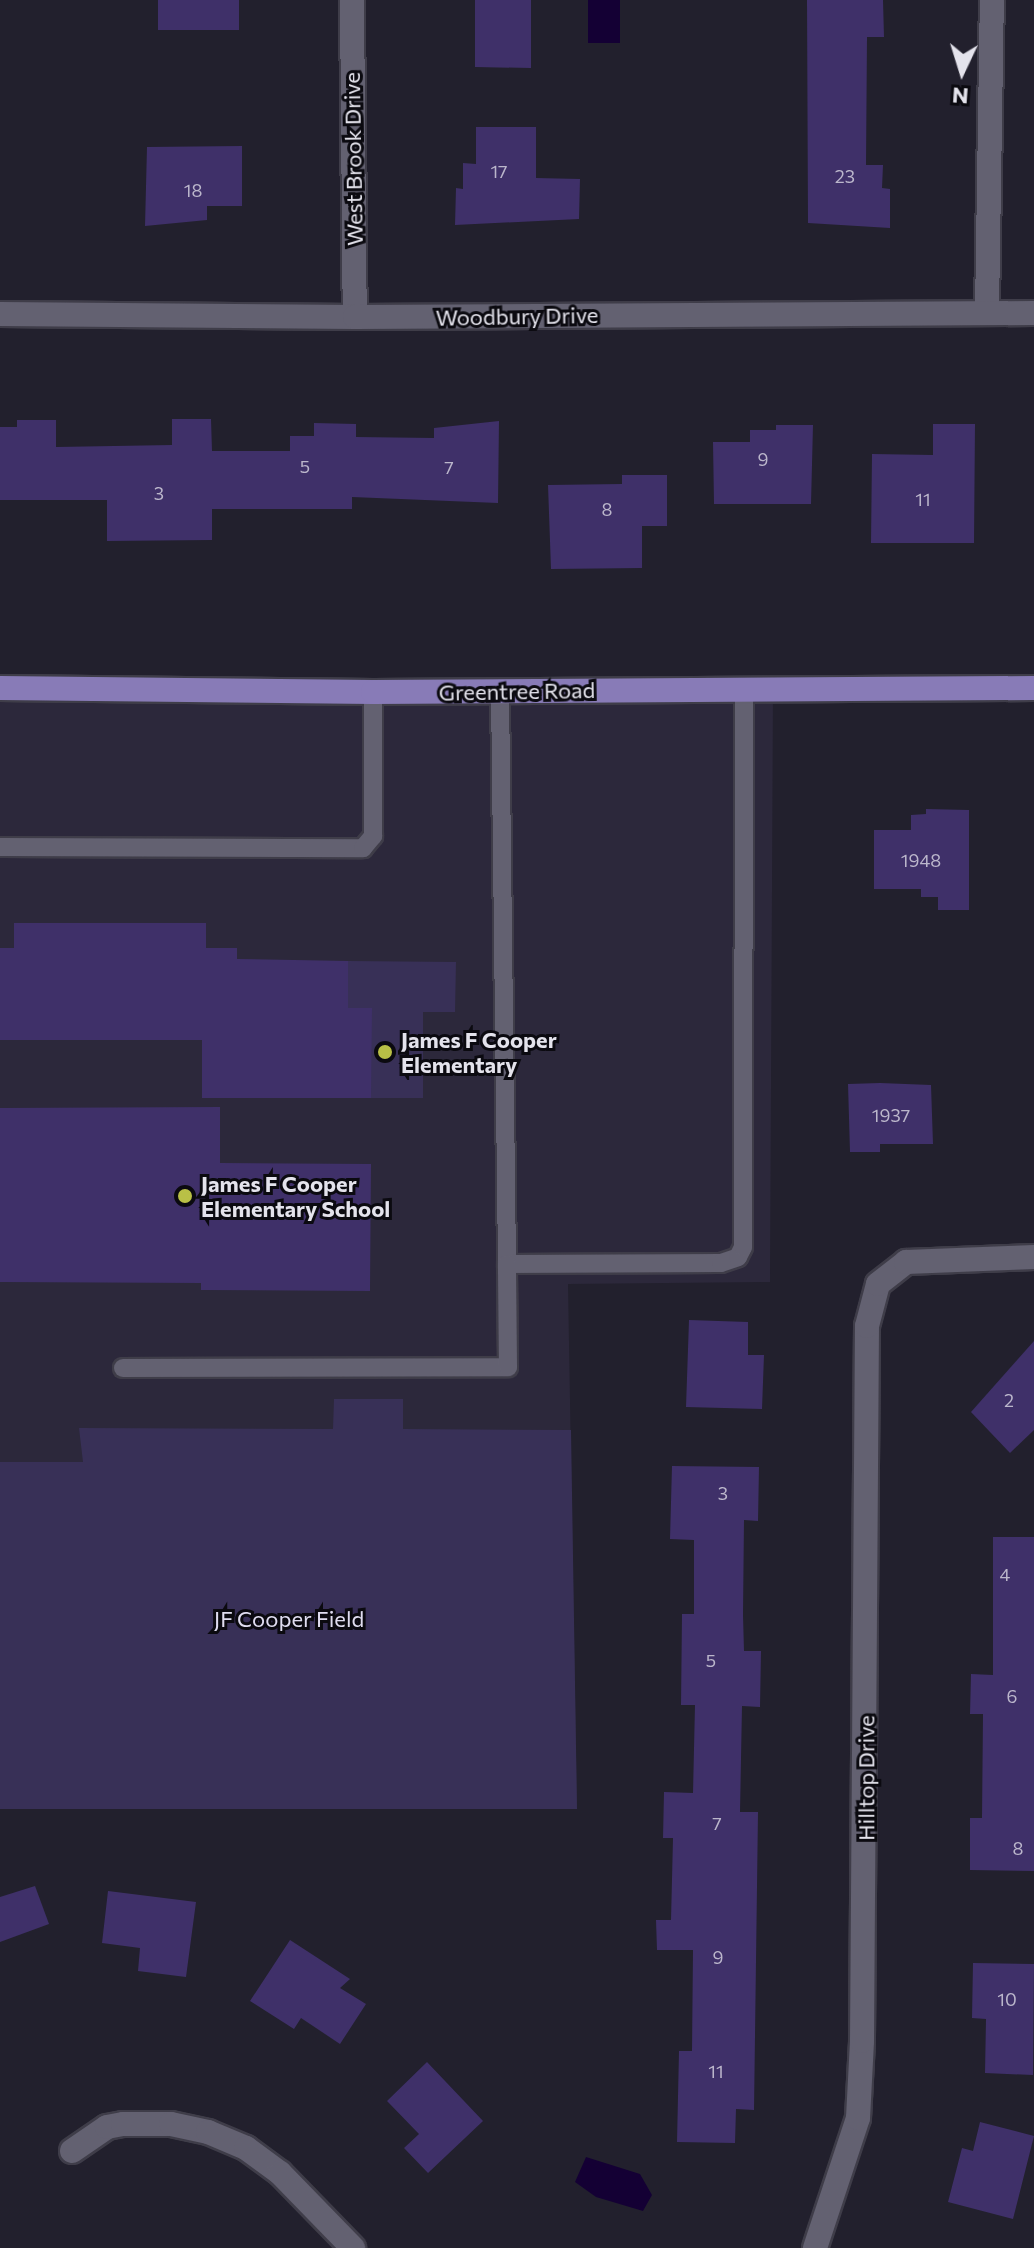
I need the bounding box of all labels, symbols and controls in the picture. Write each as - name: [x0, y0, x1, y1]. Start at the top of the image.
- north arrow: [922, 32, 1002, 112]
- street label: West Brook Drive: [338, 72, 368, 246]
- text: N: [951, 82, 969, 110]
- house number: 17: [490, 160, 508, 182]
- house number: 23: [835, 165, 855, 187]
- house number: 18: [184, 179, 202, 201]
- street label: Woodbury Drive: [435, 301, 599, 331]
- house number: 9: [758, 448, 768, 470]
- house number: 5: [300, 455, 310, 477]
- house number: 7: [444, 456, 454, 478]
- house number: 3: [154, 482, 164, 504]
- house number: 11: [915, 488, 931, 510]
- house number: 8: [602, 498, 612, 520]
- street label: Greentree Road: [438, 676, 596, 706]
- house number: 1948: [901, 849, 941, 871]
- place label: James F Cooper Elementary: [401, 1026, 557, 1078]
- marker: James F Cooper Elementary: [376, 1043, 394, 1061]
- house number: 1937: [872, 1104, 910, 1126]
- place label: James F Cooper Elementary School: [201, 1170, 390, 1222]
- marker: James F Cooper Elementary School: [176, 1187, 194, 1205]
- house number: 2: [1004, 1389, 1014, 1411]
- house number: 3: [718, 1482, 728, 1504]
- house number: 4: [1000, 1563, 1010, 1585]
- park label: JF Cooper Field: [214, 1606, 364, 1632]
- house number: 5: [706, 1649, 716, 1671]
- house number: 6: [1007, 1685, 1017, 1707]
- street label: Hilltop Drive: [853, 1715, 879, 1841]
- house number: 7: [712, 1812, 722, 1834]
- house number: 8: [1013, 1837, 1023, 1859]
- house number: 9: [713, 1946, 723, 1968]
- house number: 10: [997, 1988, 1017, 2010]
- house number: 11: [708, 2060, 724, 2082]

